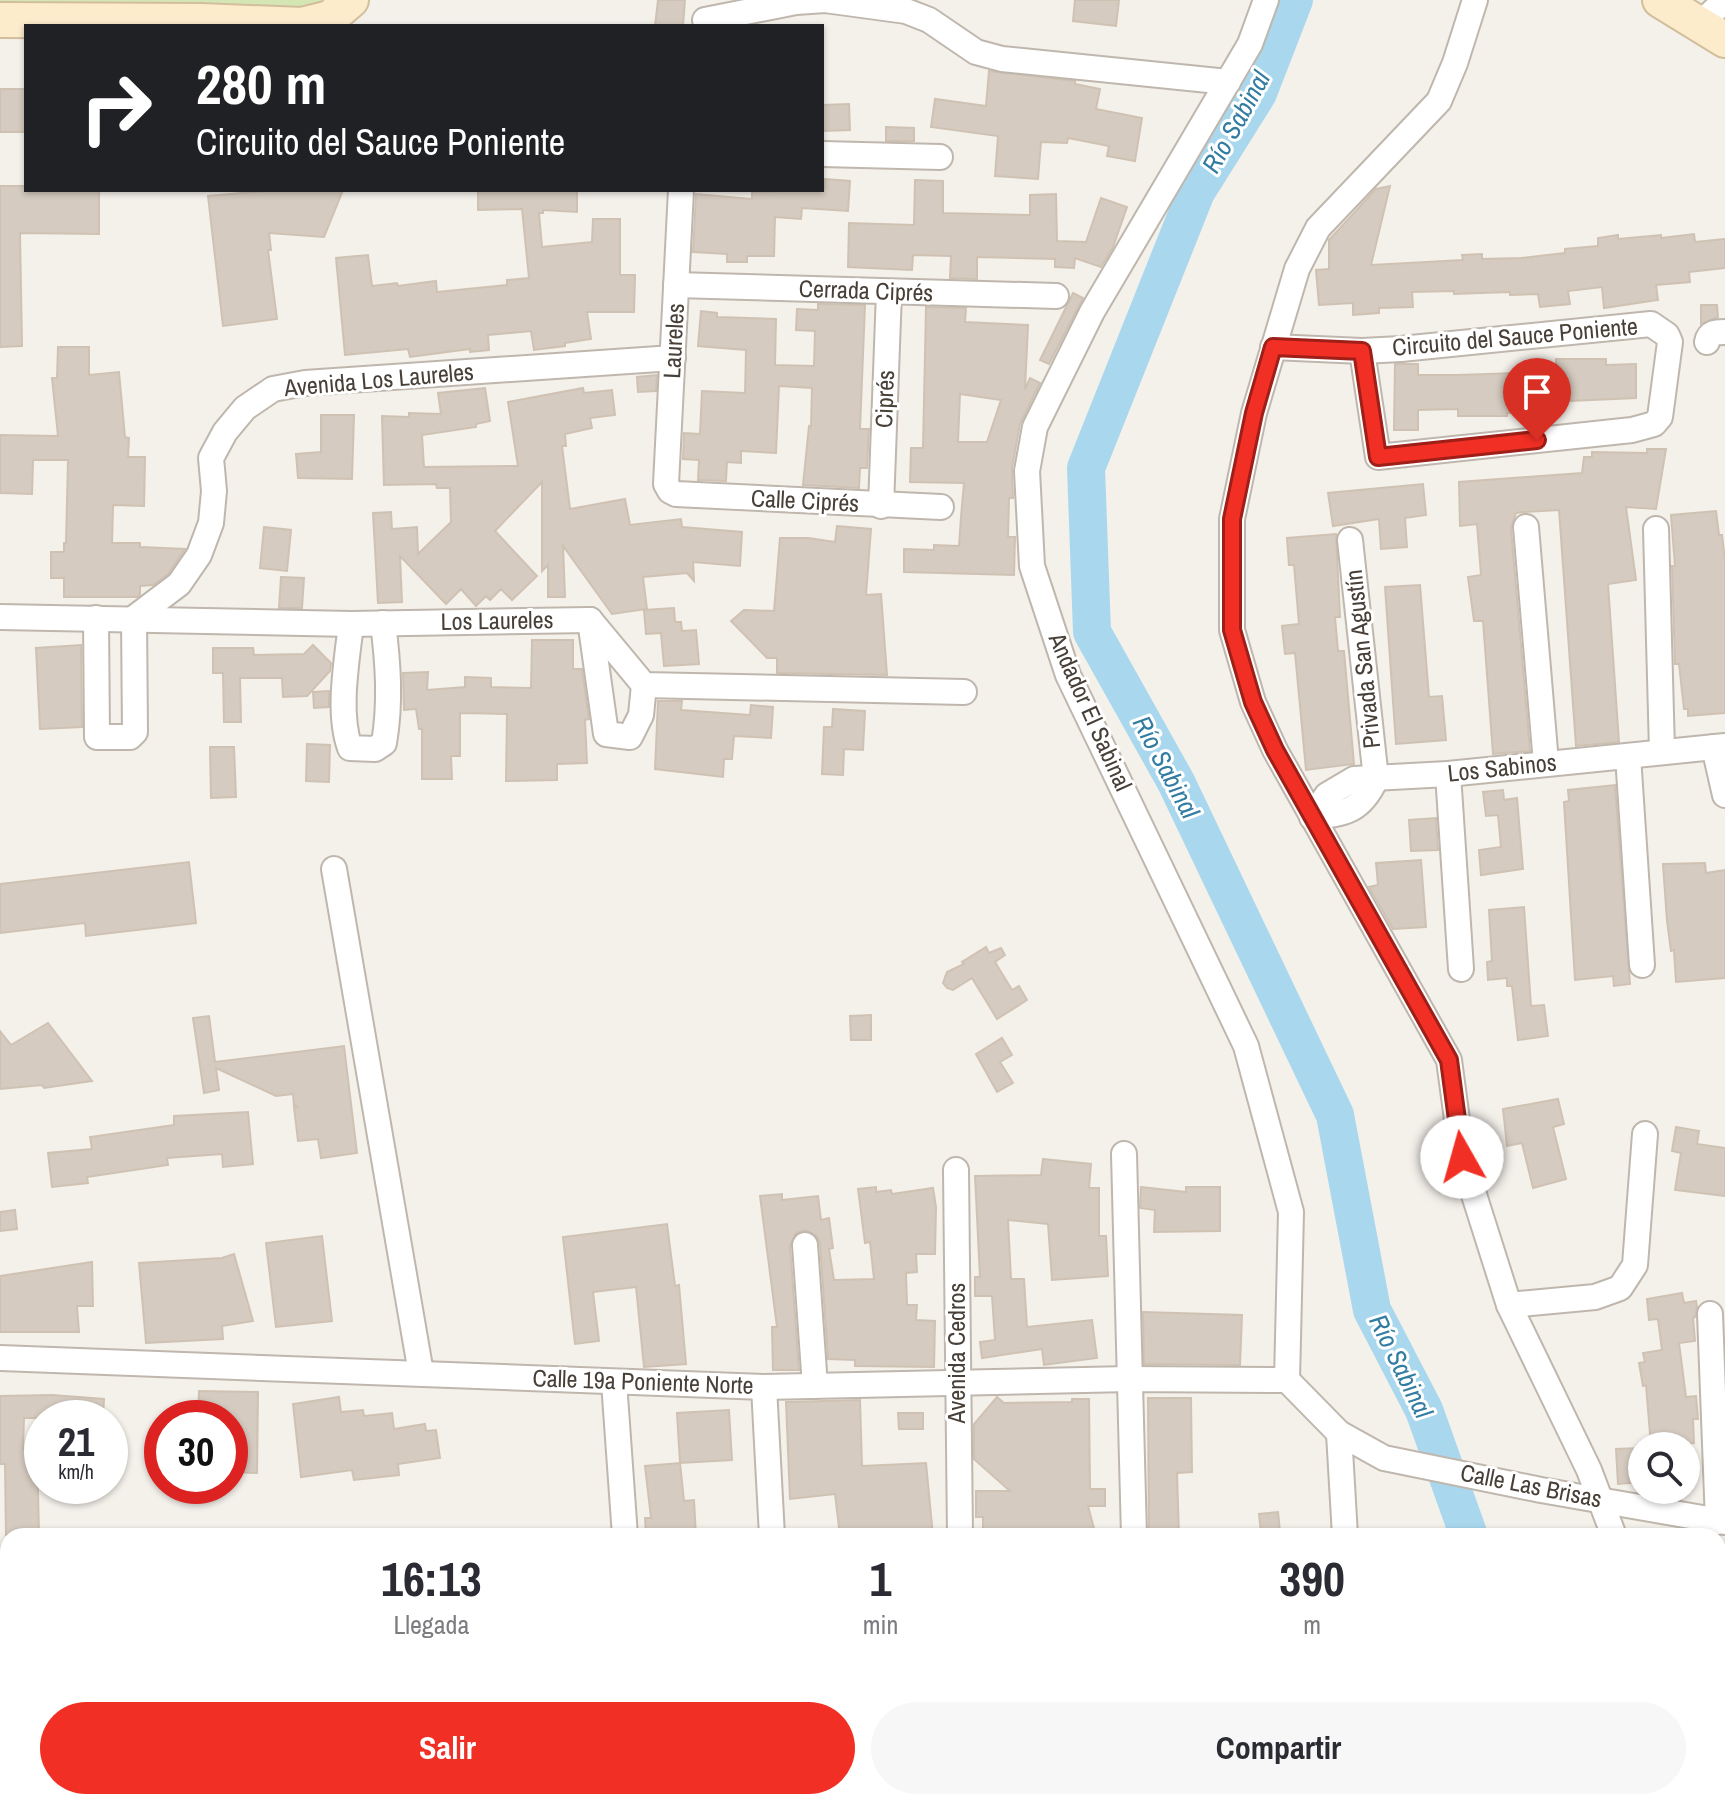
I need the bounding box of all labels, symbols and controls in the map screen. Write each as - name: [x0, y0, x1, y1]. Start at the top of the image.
- text: 280 m: [196, 46, 326, 121]
- icon: right: [64, 56, 168, 160]
- water label: Río Sabinal: [1193, 63, 1278, 179]
- text: Circuito del Sauce Poniente: [196, 118, 565, 166]
- street label: Cerrada Ciprés: [798, 272, 934, 308]
- street label: Laureles: [655, 302, 691, 379]
- street label: Circuito del Sauce Poniente: [1391, 309, 1639, 363]
- street label: Avenida Los Laureles: [282, 355, 475, 403]
- pin: [1503, 358, 1571, 440]
- street label: Ciprés: [867, 369, 901, 428]
- icon: arrive: [1515, 370, 1559, 414]
- street label: Calle Ciprés: [750, 481, 860, 519]
- street label: Privada San Agustín: [1337, 568, 1387, 750]
- street label: Los Laureles: [440, 603, 554, 637]
- street label: Andador El Sabinal: [1041, 627, 1140, 796]
- water label: Río Sabinal: [1125, 709, 1209, 825]
- street label: Los Sabinos: [1446, 745, 1558, 789]
- position arrow: [1420, 1115, 1504, 1199]
- street label: Avenida Cedros: [940, 1283, 972, 1424]
- water label: Río Sabinal: [1361, 1308, 1442, 1425]
- street label: Calle 19a Poniente Norte: [532, 1361, 754, 1401]
- speed limit sign: 30: [144, 1400, 248, 1504]
- text: 21: [58, 1415, 94, 1468]
- map controls: [1628, 1432, 1700, 1504]
- button: search: [1628, 1432, 1700, 1504]
- street label: Calle Las Brisas: [1458, 1456, 1605, 1514]
- text: km/h: [58, 1458, 94, 1485]
- text: 16:13: [381, 1546, 482, 1611]
- text: 1: [870, 1546, 891, 1611]
- text: 390: [1279, 1546, 1345, 1611]
- text: Llegada: [393, 1607, 469, 1642]
- text: min: [863, 1607, 898, 1642]
- text: m: [1303, 1607, 1321, 1642]
- button: Salir: [40, 1702, 855, 1794]
- button: Compartir: [871, 1702, 1686, 1794]

